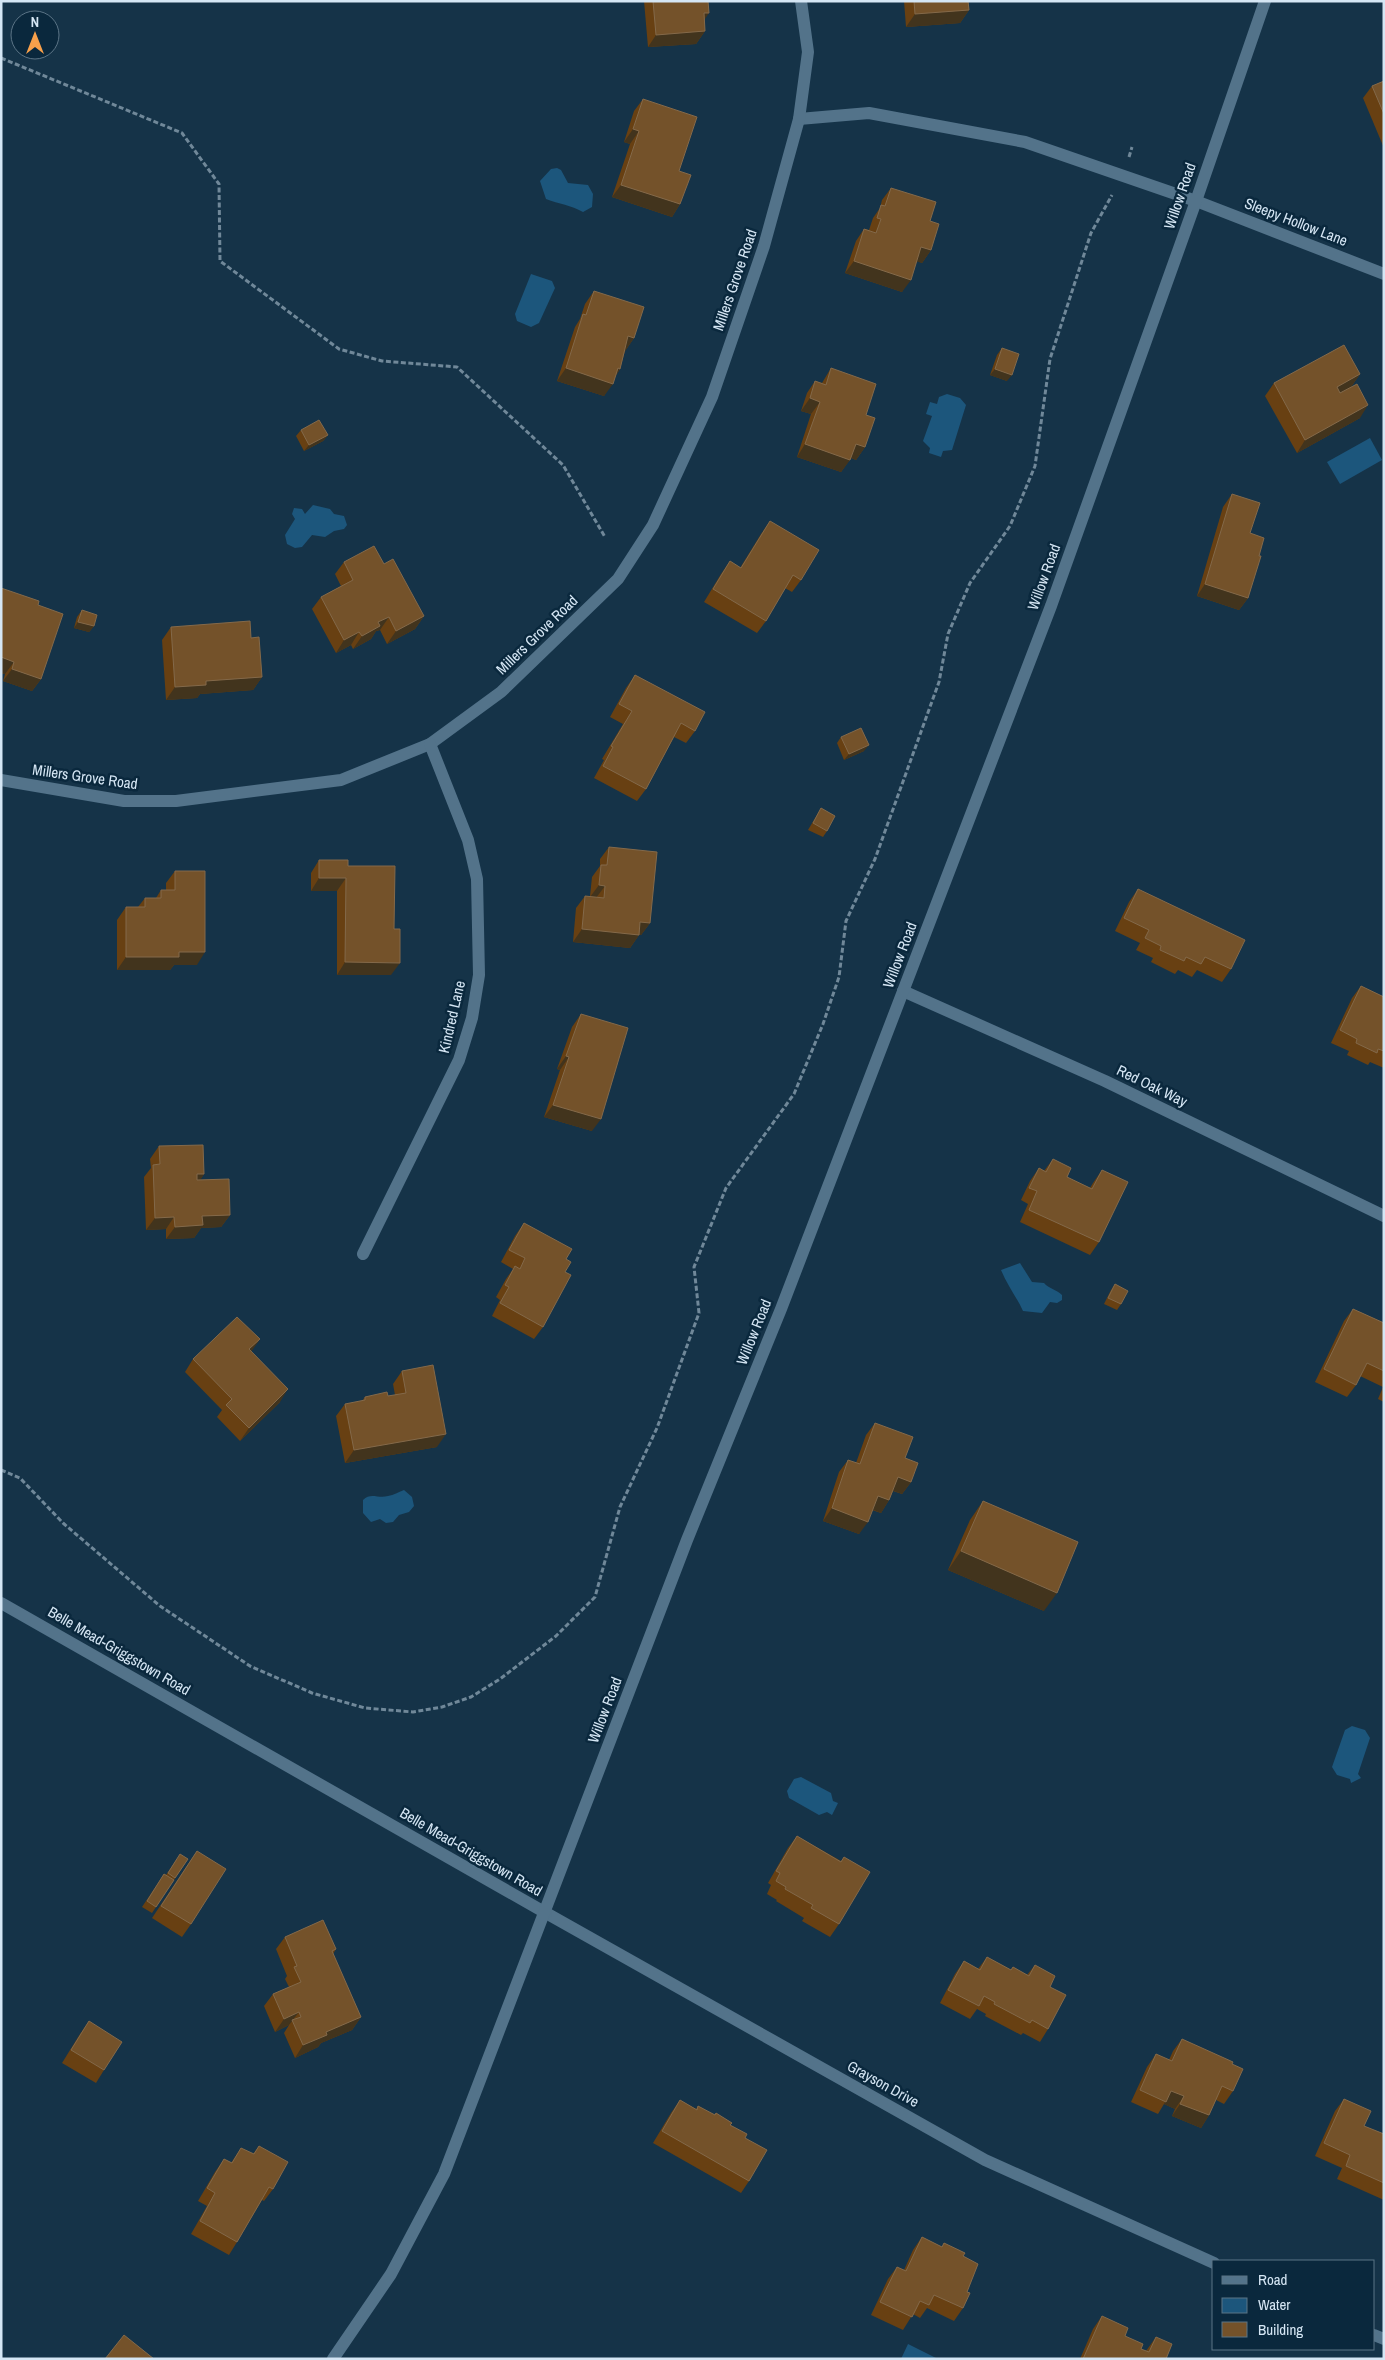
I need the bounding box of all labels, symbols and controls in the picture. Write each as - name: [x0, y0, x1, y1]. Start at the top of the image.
- north arrow: [10, 10, 60, 60]
- text: N: [31, 13, 39, 31]
- street label: Willow Road: [1158, 160, 1201, 232]
- street label: Sleepy Hollow Lane: [1242, 192, 1351, 251]
- street label: Millers Grove Road: [707, 226, 762, 333]
- street label: Willow Road: [1022, 541, 1065, 613]
- street label: Millers Grove Road: [491, 590, 582, 679]
- street label: Millers Grove Road: [31, 759, 139, 794]
- street label: Willow Road: [877, 919, 922, 991]
- street label: Kindred Lane: [433, 978, 470, 1055]
- street label: Red Oak Way: [1113, 1059, 1192, 1112]
- street label: Willow Road: [731, 1296, 776, 1368]
- street label: Belle Mead-Griggstown Road: [44, 1601, 194, 1700]
- street label: Willow Road: [582, 1674, 627, 1746]
- street label: Belle Mead-Griggstown Road: [396, 1802, 546, 1901]
- street label: Grayson Drive: [843, 2055, 923, 2112]
- legend: [1212, 2260, 1375, 2350]
- text: Road: [1258, 2269, 1287, 2290]
- text: Water: [1258, 2294, 1290, 2315]
- text: Building: [1258, 2319, 1303, 2340]

